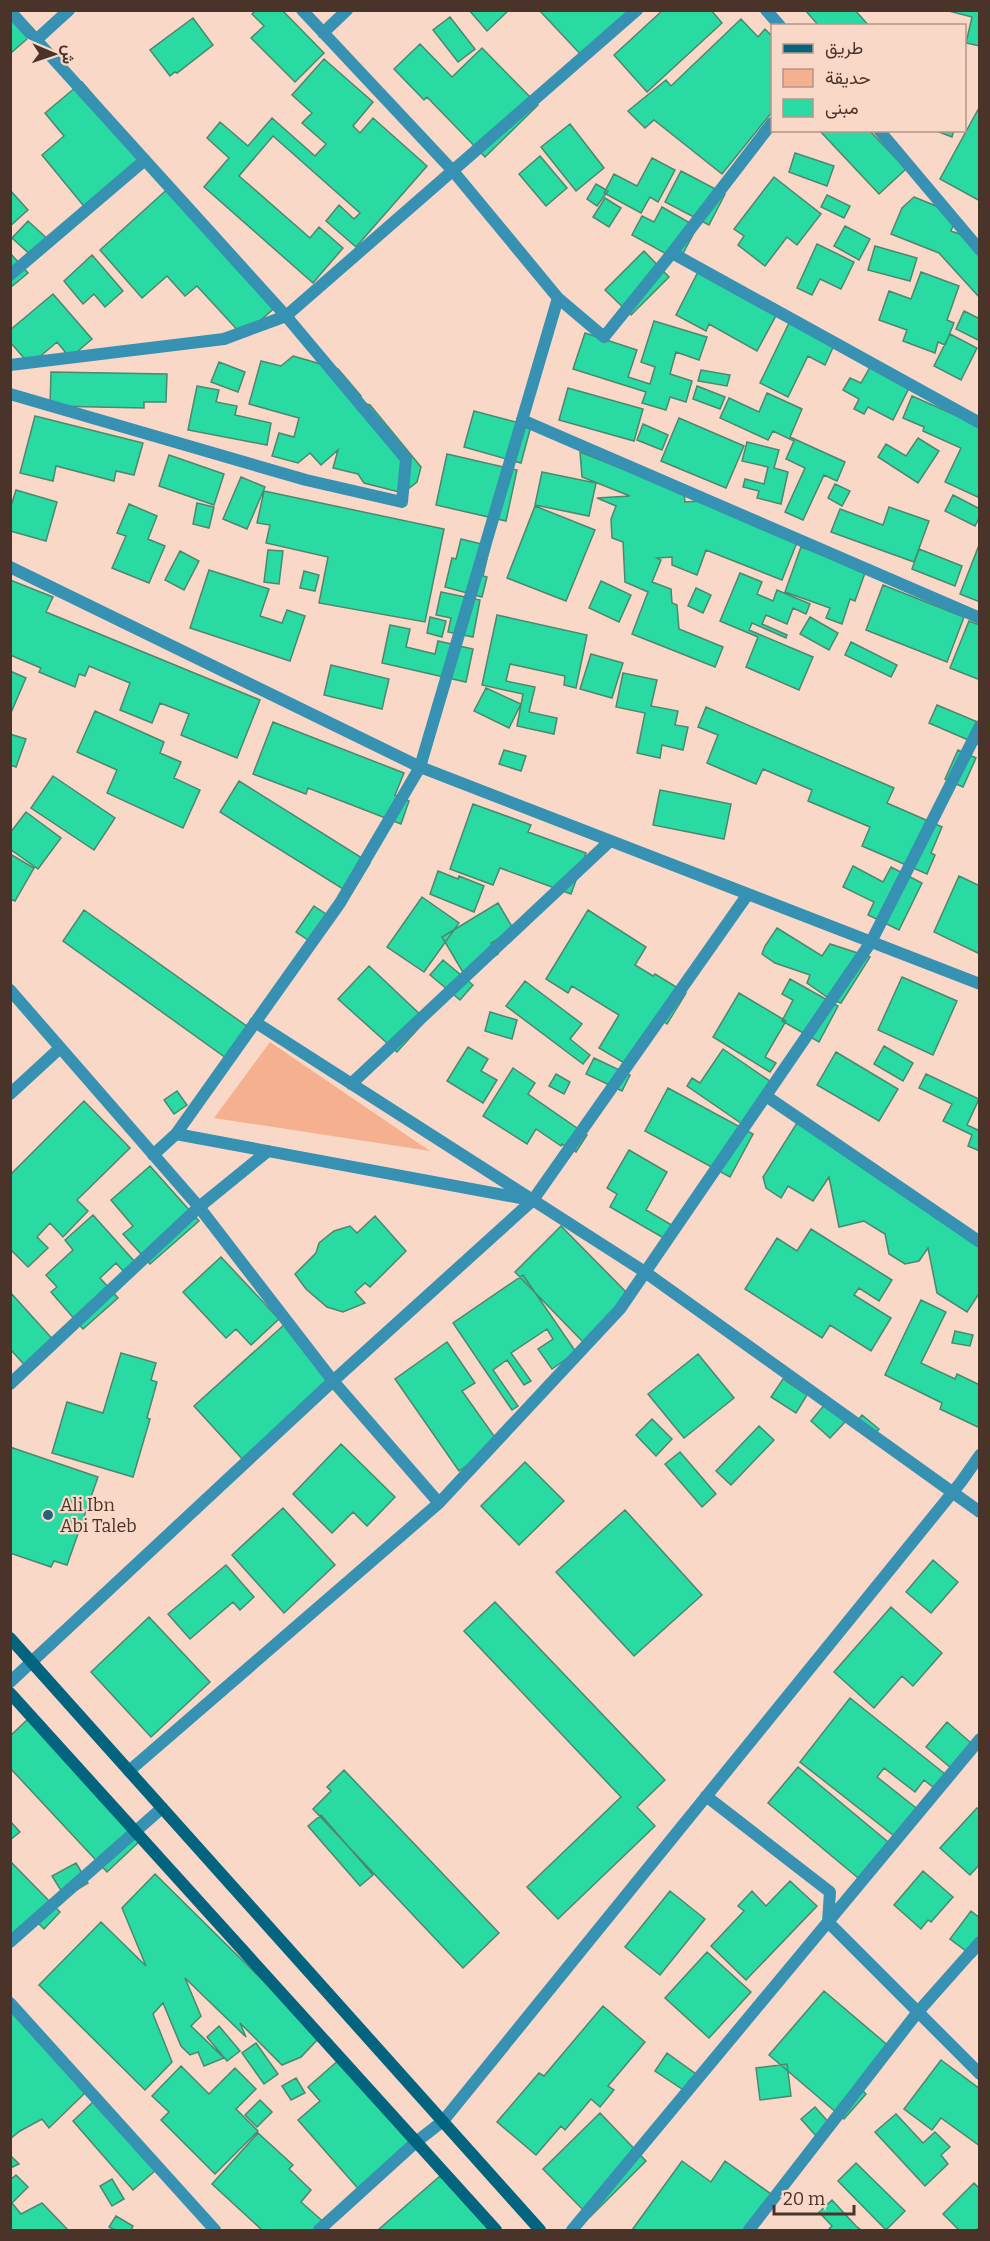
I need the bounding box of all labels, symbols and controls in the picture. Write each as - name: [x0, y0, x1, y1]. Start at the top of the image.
- north arrow: [24, 24, 84, 84]
- legend: [771, 24, 966, 132]
- text: طريق: [825, 37, 863, 59]
- text: ش: [59, 45, 78, 64]
- text: حديقة: [825, 67, 871, 89]
- text: مبنى: [825, 97, 859, 119]
- place label: Ali Ibn Abi Taleb: [60, 1494, 137, 1537]
- marker: Ali Ibn Abi Taleb: [41, 1508, 55, 1522]
- scale bar: [774, 2178, 854, 2216]
- text: 20 m: [783, 2188, 825, 2210]

